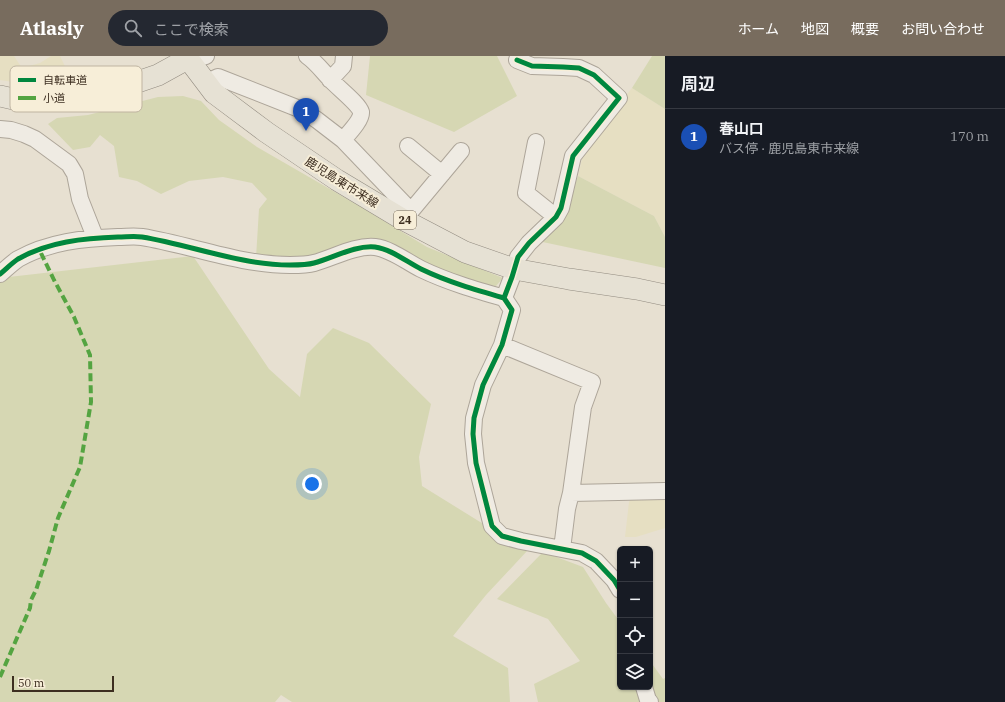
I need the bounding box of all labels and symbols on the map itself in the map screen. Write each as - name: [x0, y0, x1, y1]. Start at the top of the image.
- legend: [10, 66, 142, 112]
- text: 自転車道: [43, 73, 87, 87]
- text: 小道: [43, 91, 65, 105]
- pin: 1: [293, 98, 319, 131]
- street label: 鹿児島東市来線: [302, 153, 382, 211]
- road number: 24: [394, 211, 416, 229]
- your location: [302, 474, 322, 494]
- scale bar: [12, 674, 114, 693]

